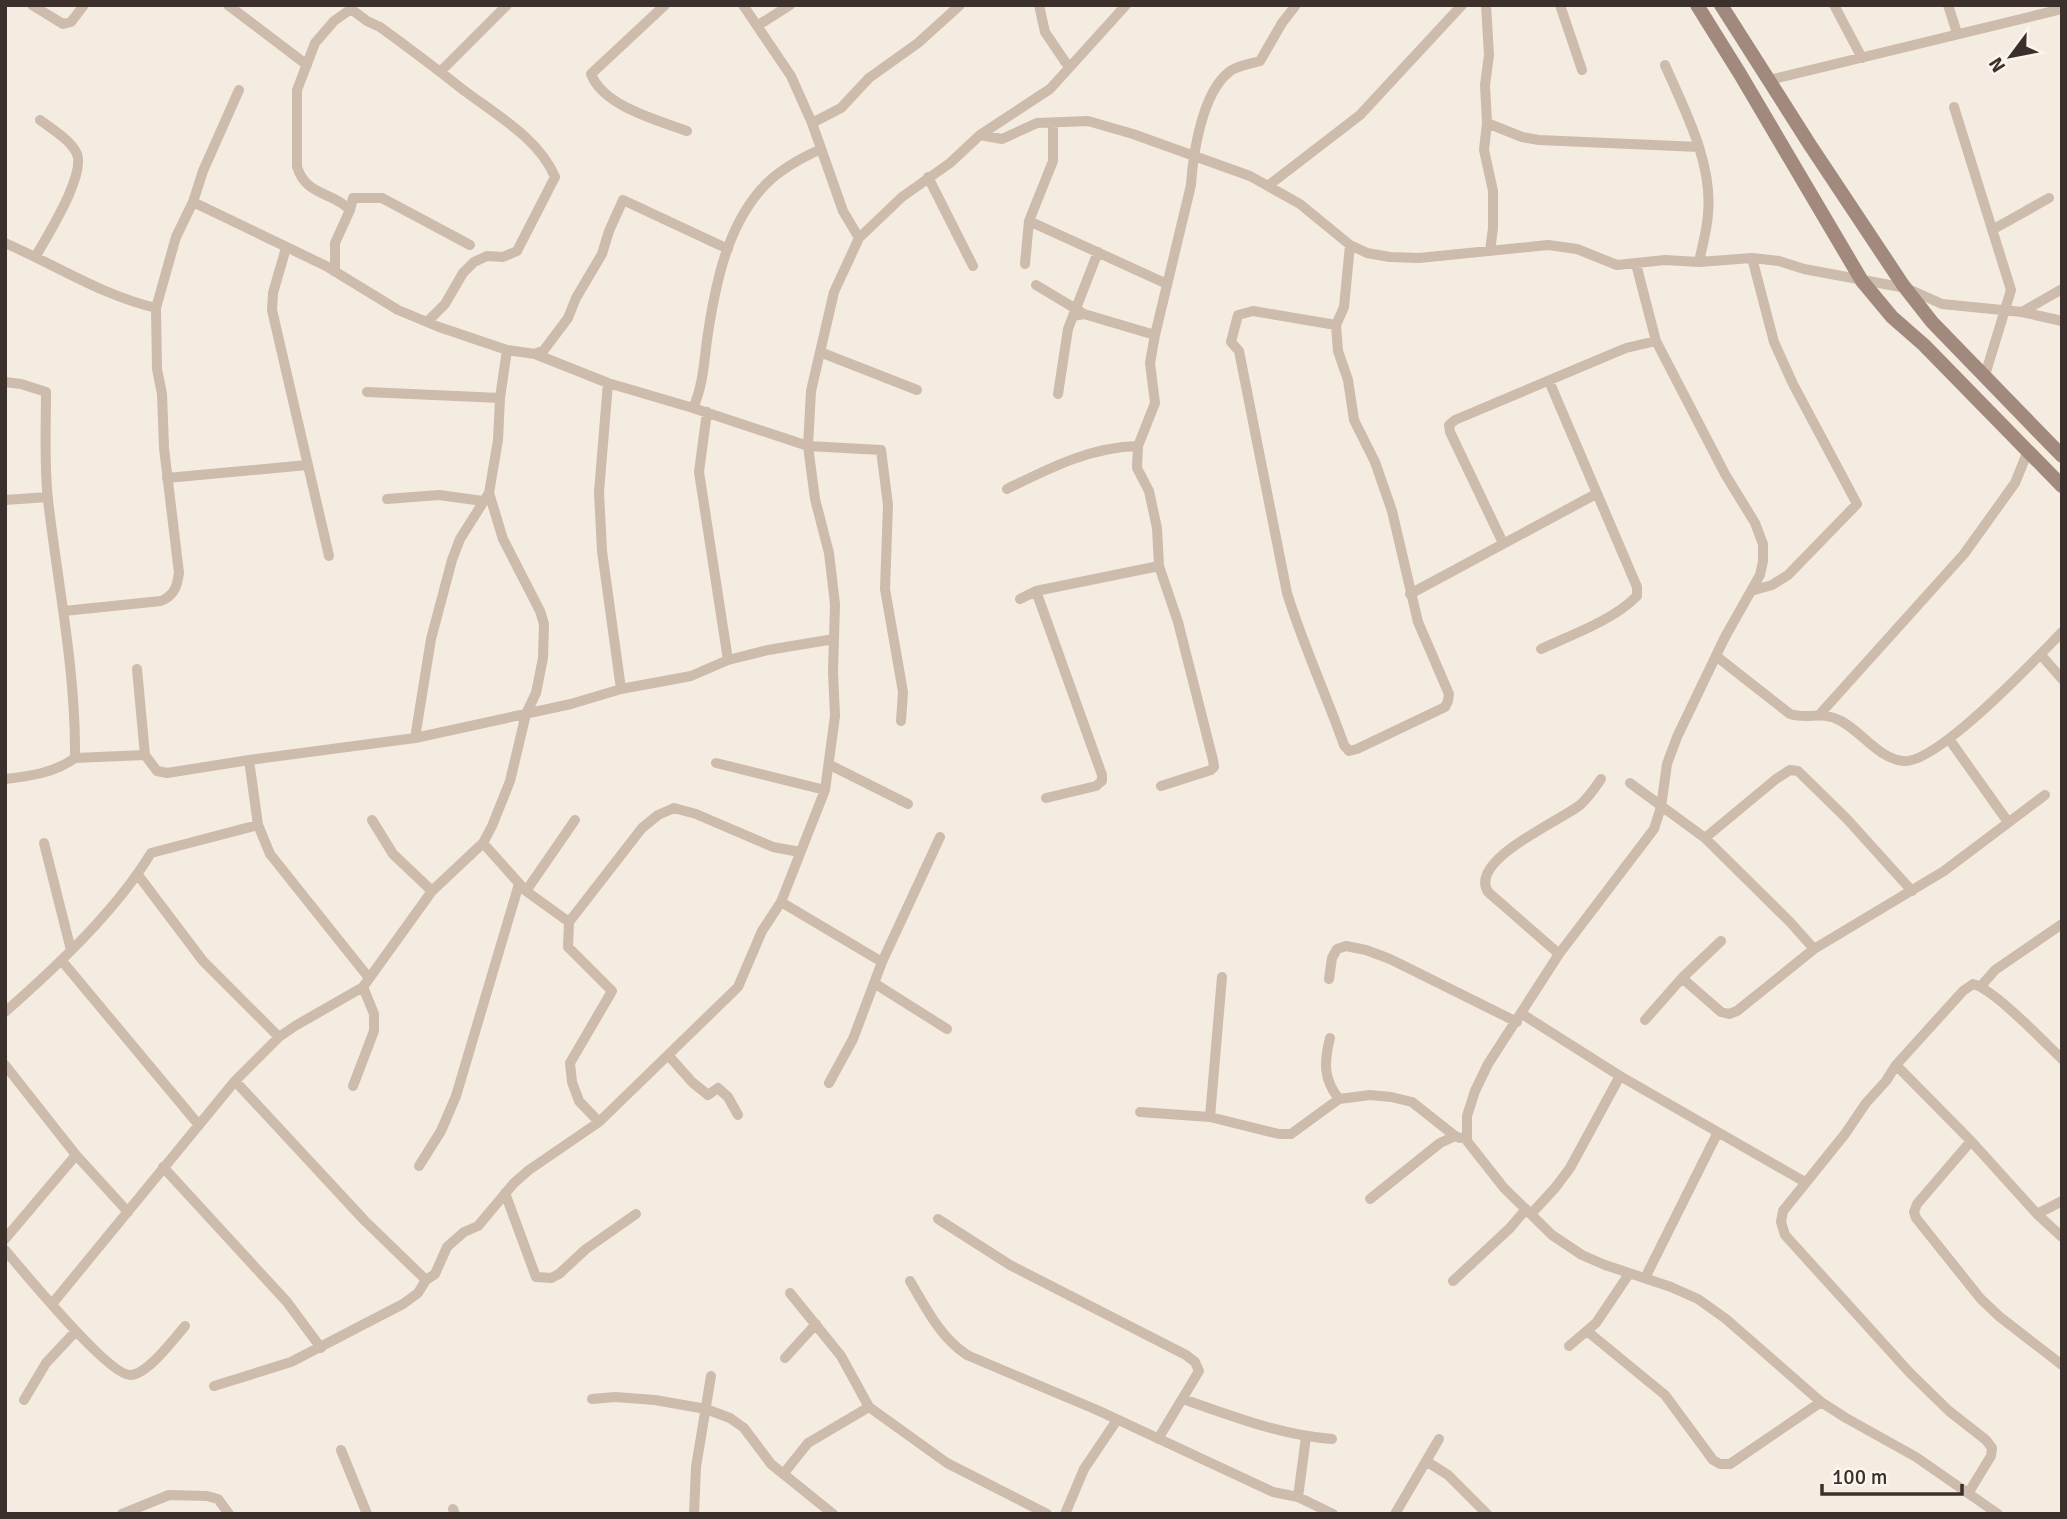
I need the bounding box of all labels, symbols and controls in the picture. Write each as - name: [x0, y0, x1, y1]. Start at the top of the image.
- north arrow: [1976, 21, 2046, 91]
- text: N: [1984, 53, 2011, 76]
- scale bar: [1822, 1452, 1962, 1496]
- text: 100 m: [1832, 1464, 1887, 1490]

